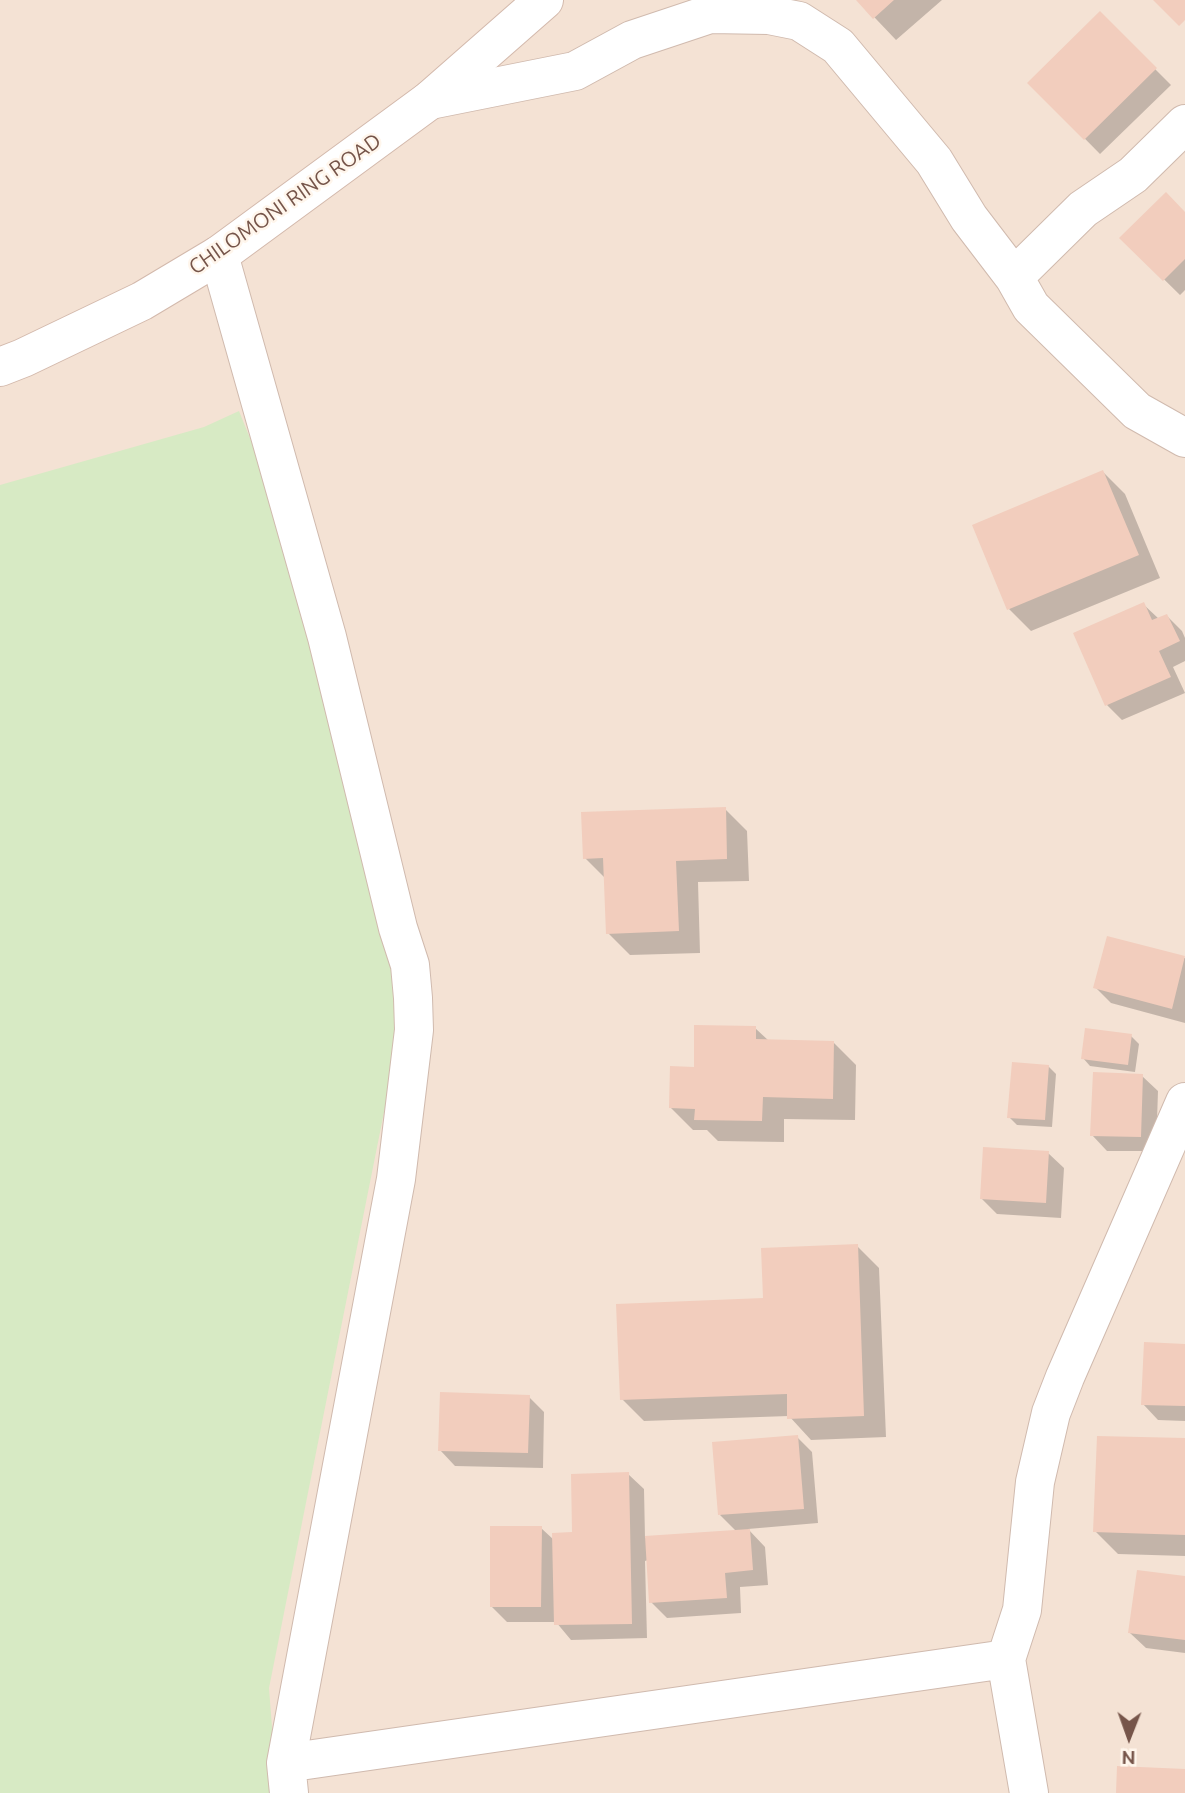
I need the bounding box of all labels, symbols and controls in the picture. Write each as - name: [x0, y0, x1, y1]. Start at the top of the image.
- street label: CHILOMONI RING ROAD: [184, 128, 386, 280]
- north arrow: [1094, 1702, 1164, 1772]
- text: N: [1121, 1747, 1136, 1769]

